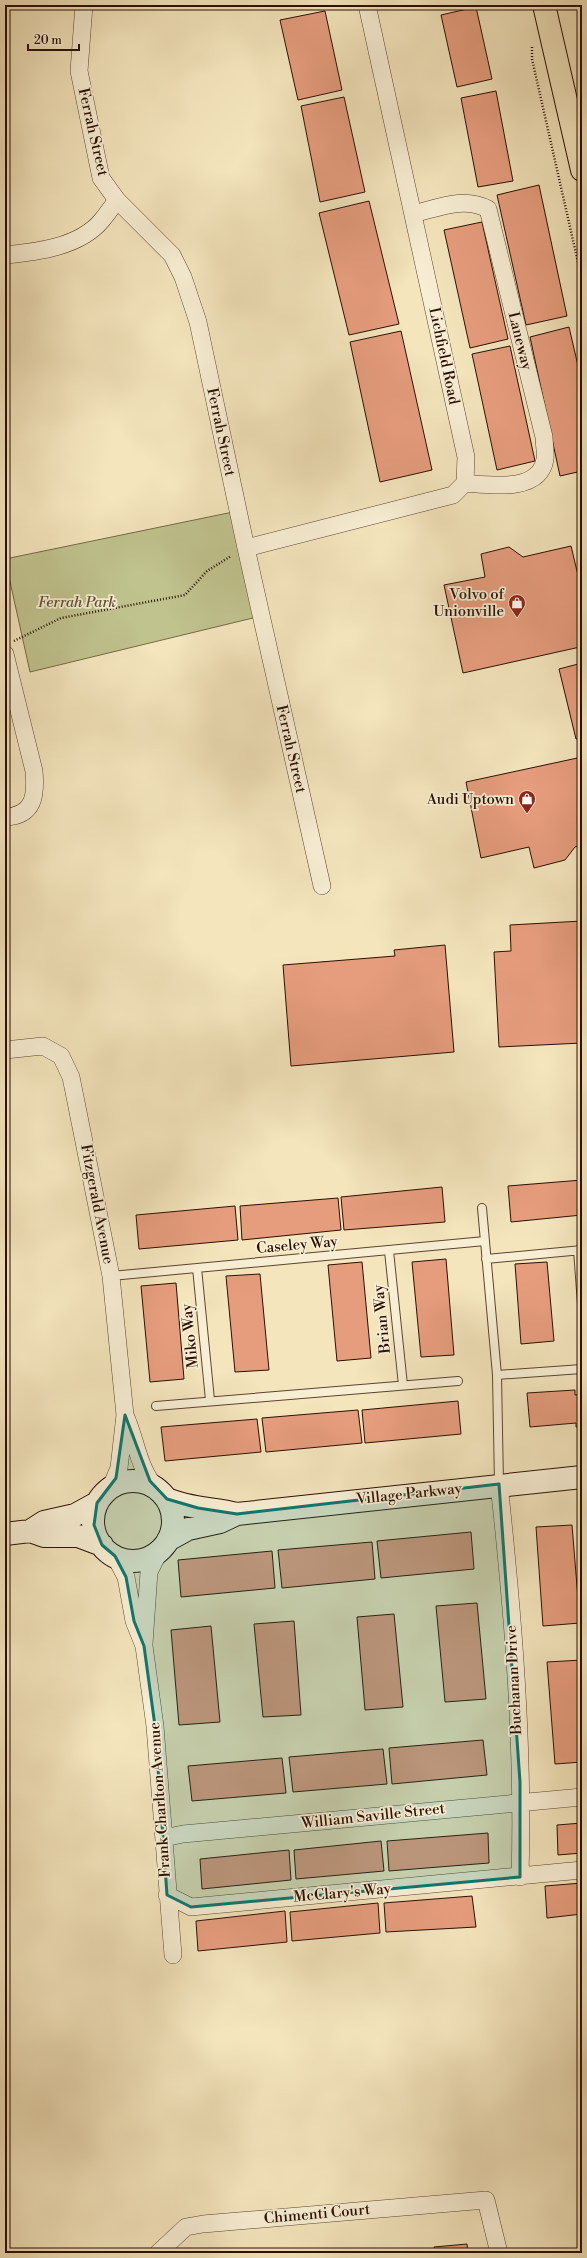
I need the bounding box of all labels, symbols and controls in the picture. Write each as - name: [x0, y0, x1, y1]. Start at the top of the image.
- scale bar: [28, 26, 79, 52]
- text: 20 m: [34, 33, 62, 48]
- street label: Ferrah Street: [74, 86, 113, 179]
- street label: Lichfield Road: [424, 306, 464, 407]
- street label: Laneway: [504, 310, 537, 373]
- street label: Ferrah Street: [202, 386, 240, 479]
- place label: Volvo of Unionville: [433, 585, 505, 621]
- park label: Ferrah Park: [38, 593, 116, 612]
- shop icon: Volvo of Unionville: [507, 593, 527, 618]
- street label: Ferrah Street: [272, 703, 311, 796]
- shop icon: Audi Uptown: [517, 789, 537, 814]
- place label: Audi Uptown: [426, 790, 514, 809]
- street label: Fitzgerald Avenue: [76, 1142, 118, 1266]
- street label: Caseley Way: [255, 1232, 339, 1258]
- street label: Brian Way: [369, 1283, 395, 1355]
- street label: Miko Way: [177, 1302, 203, 1369]
- street label: Village Parkway: [354, 1479, 463, 1509]
- street label: Buchanan Drive: [502, 1625, 526, 1736]
- street label: Frank Charlton Avenue: [145, 1721, 175, 1879]
- street label: William Saville Street: [299, 1799, 447, 1833]
- street label: McClary's Way: [292, 1879, 392, 1907]
- street label: Chimenti Court: [263, 2200, 372, 2228]

